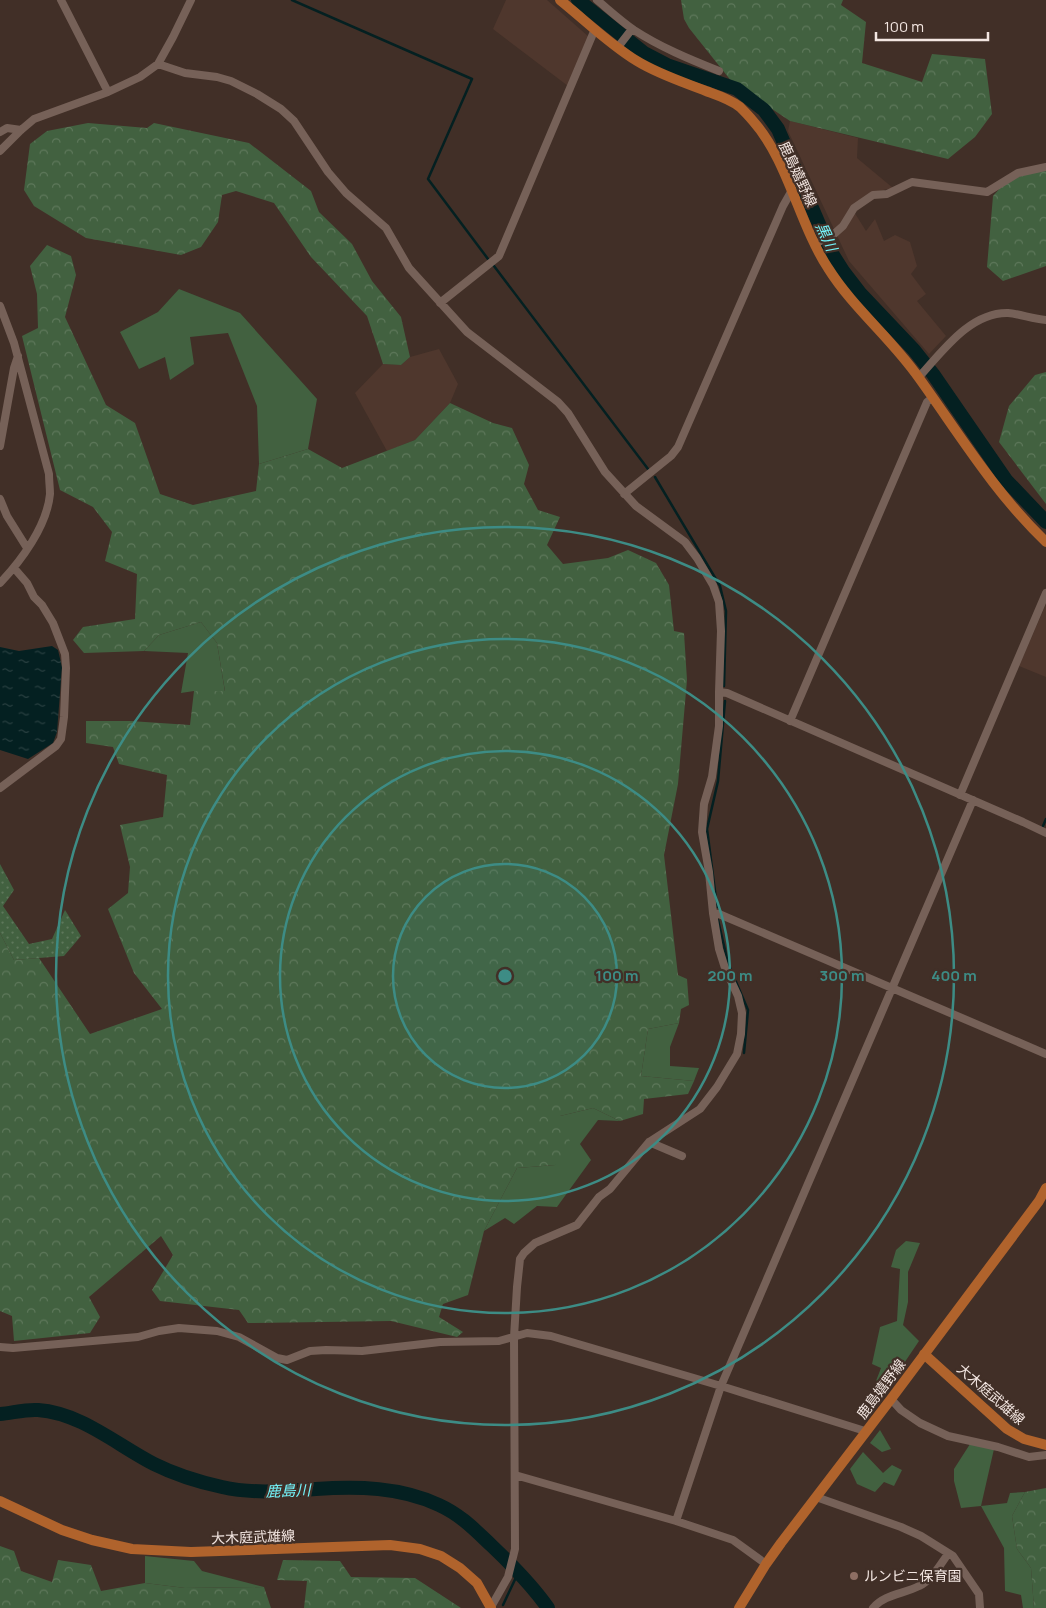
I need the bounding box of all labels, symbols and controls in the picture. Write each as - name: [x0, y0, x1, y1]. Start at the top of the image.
- scale bar: [876, 10, 988, 42]
- text: 100 m: [884, 16, 924, 37]
- street label: 鹿島嬉野線: [775, 138, 822, 210]
- water label: 黒川: [811, 219, 843, 257]
- text: 100 m: [596, 965, 638, 986]
- text: 200 m: [707, 965, 753, 986]
- text: 300 m: [820, 965, 864, 986]
- text: 400 m: [931, 965, 977, 986]
- centre of rings: [496, 967, 514, 985]
- street label: 鹿島嬉野線: [852, 1355, 909, 1422]
- street label: 大木庭武雄線: [953, 1359, 1029, 1428]
- water label: 鹿島川: [265, 1479, 313, 1502]
- street label: 大木庭武雄線: [211, 1526, 295, 1547]
- place label: ルンビニ保育園: [864, 1566, 962, 1585]
- marker: ルンビニ保育園: [848, 1570, 860, 1582]

